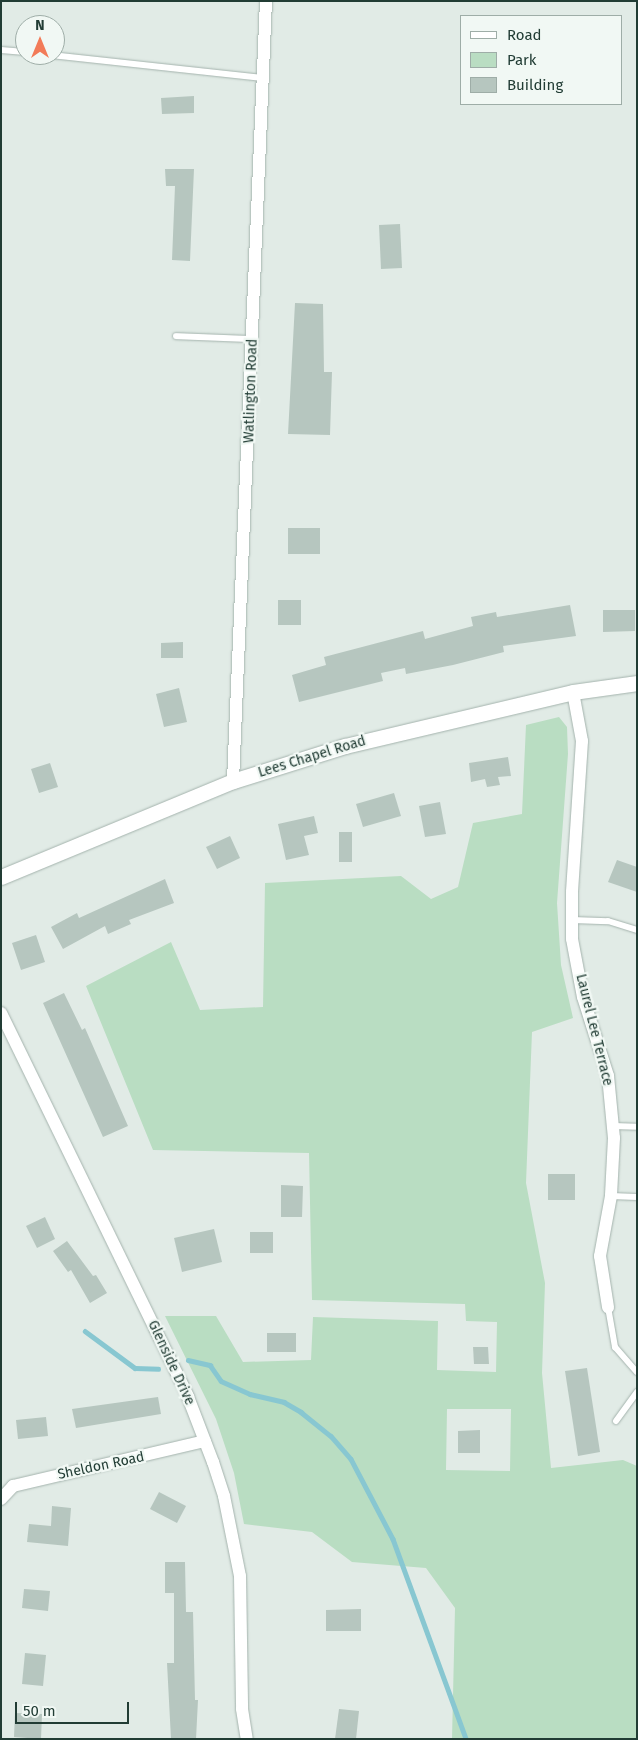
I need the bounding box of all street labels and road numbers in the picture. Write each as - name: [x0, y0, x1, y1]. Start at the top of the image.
- street label: Watlington Road: [241, 339, 261, 443]
- street label: Lees Chapel Road: [256, 733, 368, 781]
- street label: Laurel Lee Terrace: [572, 972, 616, 1088]
- street label: Glenside Drive: [144, 1318, 198, 1408]
- street label: Sheldon Road: [56, 1449, 146, 1483]

